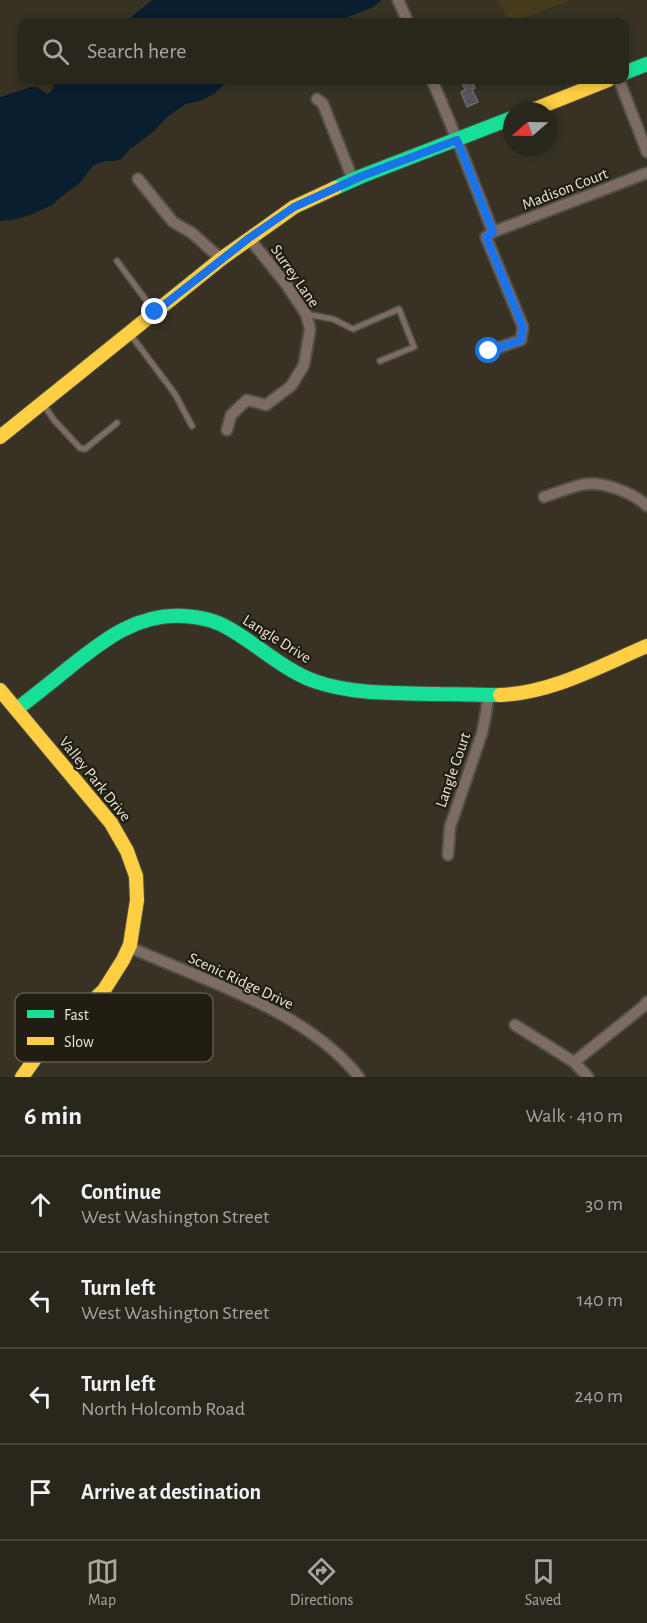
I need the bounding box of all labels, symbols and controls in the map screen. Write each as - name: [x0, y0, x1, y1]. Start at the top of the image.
- search box: [18, 18, 629, 84]
- icon: search: [39, 35, 72, 68]
- text: Search here: [87, 40, 186, 62]
- north arrow: [503, 102, 557, 156]
- street label: Madison Court: [520, 165, 610, 213]
- street label: Surrey Lane: [267, 242, 322, 311]
- route end: [141, 298, 167, 324]
- route start: [475, 337, 501, 363]
- street label: Langle Drive: [240, 612, 314, 666]
- street label: Langle Court: [433, 730, 473, 810]
- street label: Valley Park Drive: [55, 734, 134, 825]
- street label: Scenic Ridge Drive: [186, 950, 296, 1012]
- legend: [15, 993, 213, 1062]
- text: Fast: [64, 1007, 89, 1023]
- text: Slow: [64, 1034, 94, 1050]
- text: 6 min: [24, 1103, 82, 1129]
- text: Walk · 410 m: [525, 1106, 623, 1126]
- text: Continue: [81, 1181, 161, 1203]
- icon: ahead: [24, 1188, 57, 1221]
- text: 30 m: [585, 1194, 623, 1214]
- text: West Washington Street: [81, 1207, 269, 1227]
- text: Turn left: [81, 1277, 155, 1299]
- icon: left: [24, 1284, 57, 1317]
- text: 140 m: [577, 1290, 623, 1310]
- text: West Washington Street: [81, 1303, 269, 1323]
- text: Turn left: [81, 1373, 155, 1395]
- icon: left: [24, 1380, 57, 1413]
- text: 240 m: [574, 1386, 623, 1406]
- text: North Holcomb Road: [81, 1399, 245, 1419]
- icon: arrive: [24, 1476, 57, 1509]
- text: Arrive at destination: [81, 1481, 261, 1503]
- tab: Map: [86, 1555, 119, 1610]
- tab: Directions: [290, 1555, 354, 1610]
- tab: Saved: [525, 1555, 561, 1610]

